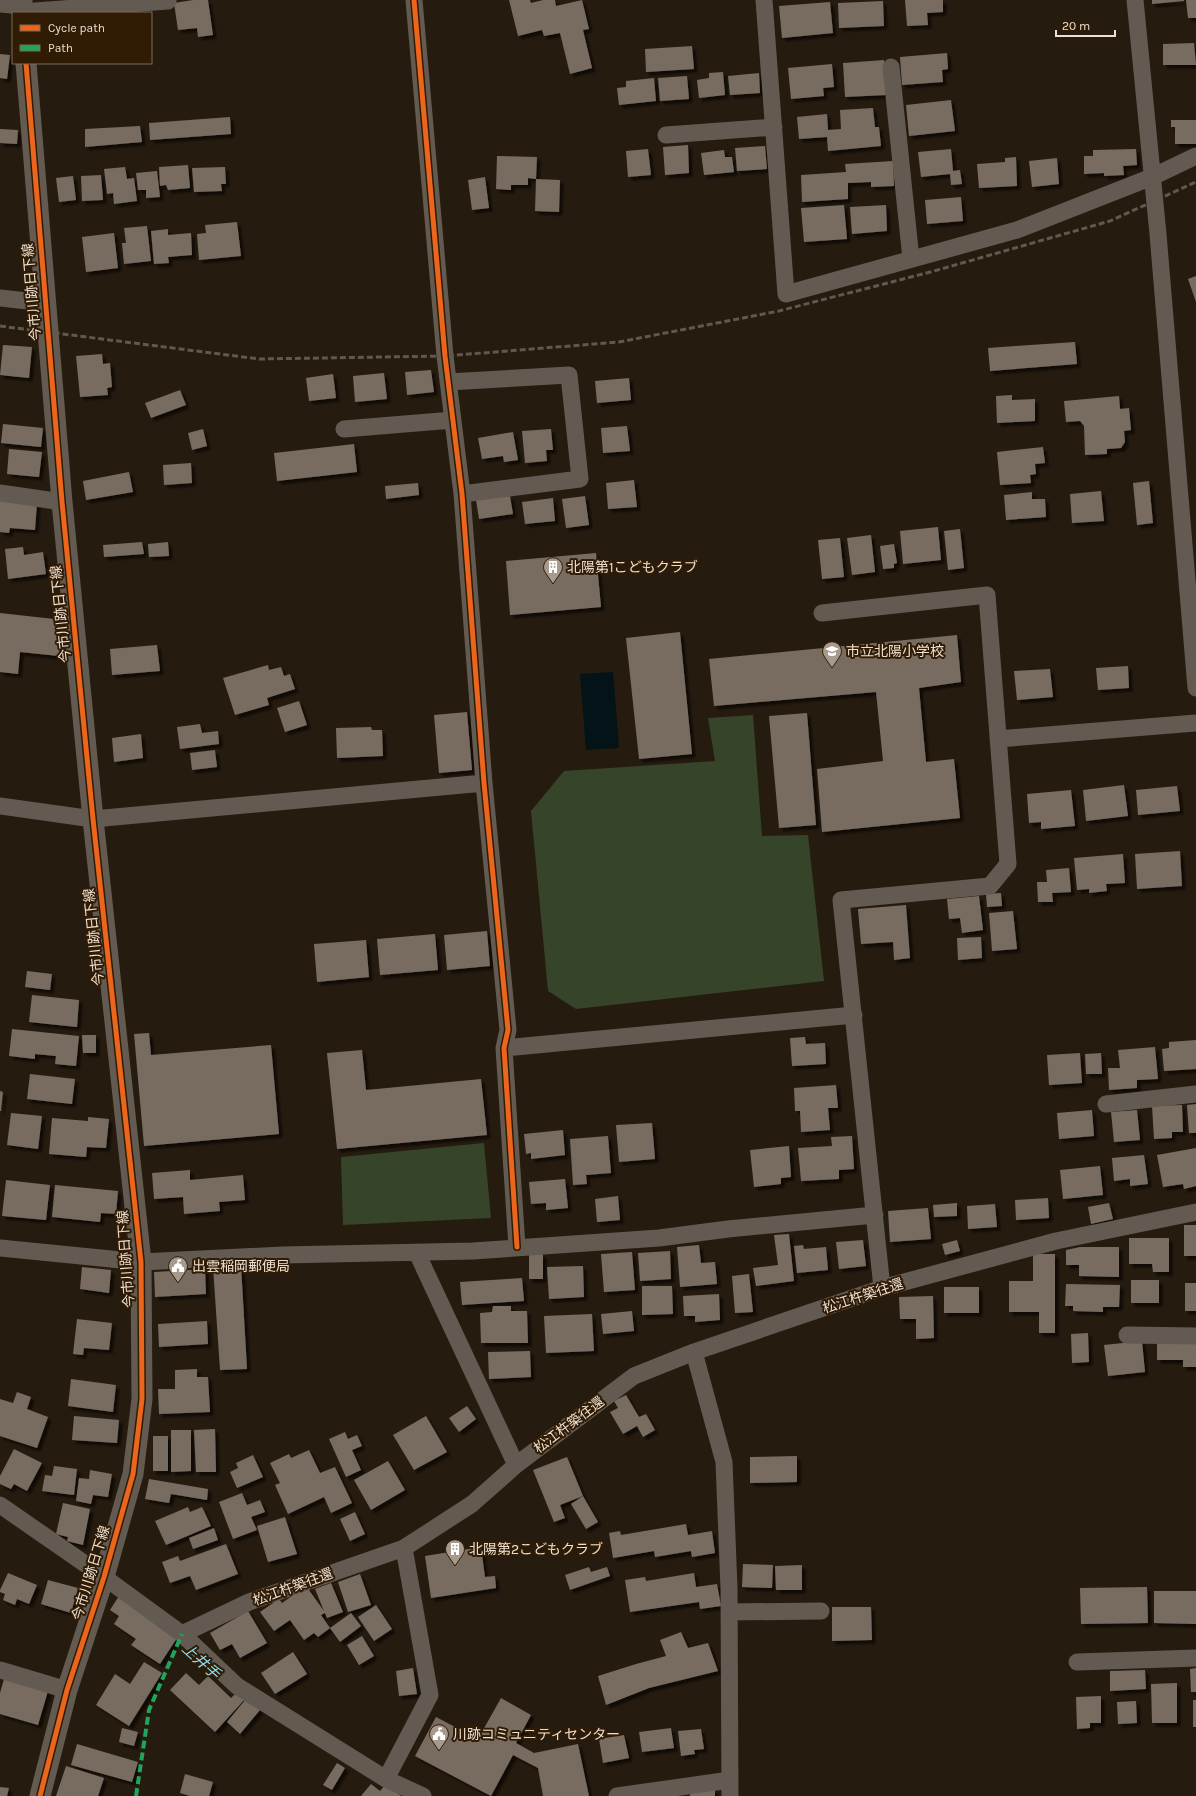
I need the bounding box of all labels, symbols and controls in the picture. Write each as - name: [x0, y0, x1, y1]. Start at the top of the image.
- legend: [12, 12, 152, 64]
- scale bar: [1056, 12, 1115, 38]
- text: 20 m: [1062, 19, 1090, 33]
- text: Cycle path: [48, 21, 105, 35]
- text: Path: [48, 41, 73, 55]
- street label: 今市川跡日下線: [19, 242, 45, 342]
- building icon: 北陽第1こどもクラブ: [542, 556, 564, 584]
- place label: 北陽第1こどもクラブ: [567, 559, 698, 576]
- street label: 今市川跡日下線: [47, 564, 75, 664]
- school or university icon: 市立北陽小学校: [821, 640, 843, 668]
- place label: 市立北陽小学校: [846, 643, 944, 660]
- street label: 今市川跡日下線: [80, 887, 108, 987]
- street label: 今市川跡日下線: [114, 1210, 138, 1308]
- public building icon: 出雲稲岡郵便局: [167, 1255, 189, 1283]
- place label: 出雲稲岡郵便局: [192, 1258, 290, 1275]
- street label: 松江杵築往還: [820, 1275, 906, 1317]
- street label: 松江杵築往還: [530, 1393, 608, 1457]
- street label: 今市川跡日下線: [69, 1524, 113, 1622]
- building icon: 北陽第2こどもクラブ: [444, 1538, 466, 1566]
- place label: 北陽第2こどもクラブ: [469, 1541, 603, 1558]
- street label: 松江杵築往還: [251, 1565, 335, 1609]
- water label: 上井手: [178, 1639, 224, 1683]
- public building icon: 川跡コミュニティセンター: [428, 1723, 450, 1751]
- place label: 川跡コミュニティセンター: [453, 1726, 620, 1743]

